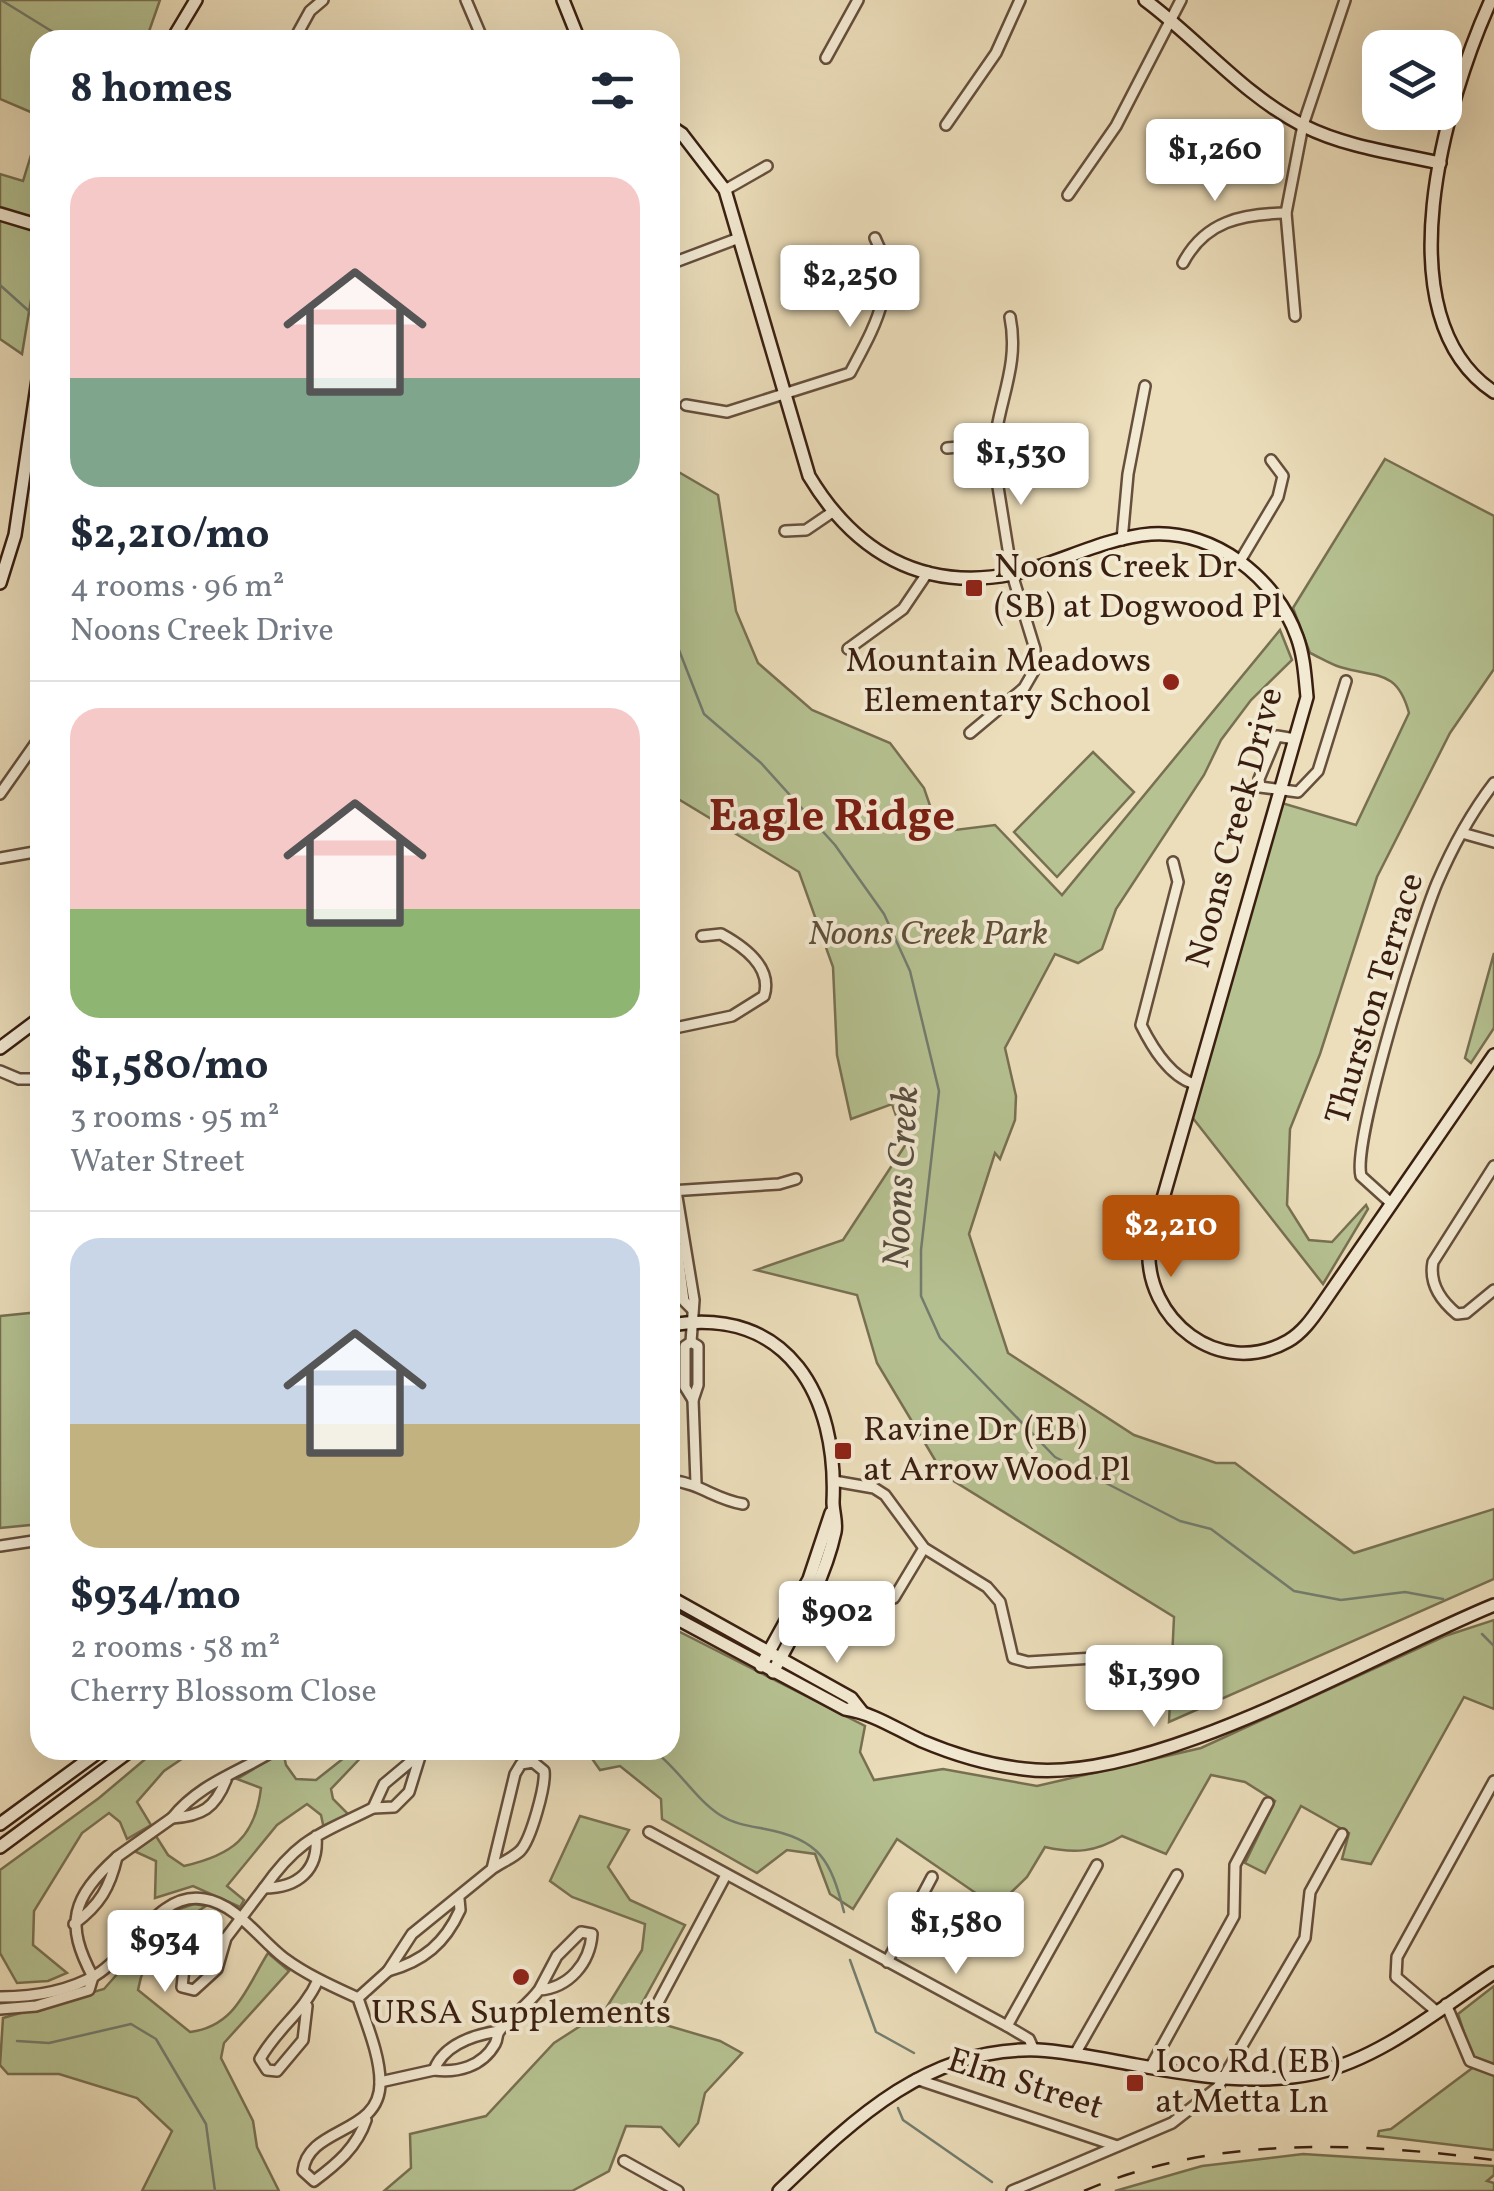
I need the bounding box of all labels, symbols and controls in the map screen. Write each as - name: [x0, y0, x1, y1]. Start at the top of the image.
- map controls: [1362, 30, 1462, 130]
- button: layers: [1362, 30, 1462, 130]
- text: 8 homes: [70, 61, 233, 120]
- icon: filters: [585, 63, 640, 118]
- pin: $1,260: [1134, 119, 1296, 204]
- text: $1,260: [1168, 129, 1262, 173]
- icon: home: [265, 242, 445, 422]
- pin: $2,250: [769, 245, 931, 330]
- text: $2,250: [802, 255, 898, 299]
- pin: $1,530: [940, 423, 1102, 508]
- text: $1,530: [976, 433, 1066, 477]
- text: $2,210/mo: [70, 507, 270, 566]
- place label: Noons Creek Dr (SB) at Dogwood Pl: [994, 544, 1282, 632]
- text: 4 rooms · 96 m²: [70, 566, 285, 610]
- marker: Noons Creek Dr (SB) at Dogwood Pl: [963, 577, 985, 599]
- text: Noons Creek Drive: [70, 610, 334, 654]
- place label: Mountain Meadows Elementary School: [846, 638, 1151, 726]
- marker: Mountain Meadows Elementary School: [1160, 671, 1182, 693]
- street label: Noons Creek Drive: [1176, 683, 1296, 973]
- icon: home: [265, 773, 445, 953]
- district label: Eagle Ridge: [709, 787, 955, 850]
- street label: Thurston Terrace: [1315, 867, 1437, 1131]
- park label: Noons Creek Park: [808, 911, 1048, 959]
- text: $1,580/mo: [70, 1038, 269, 1097]
- water label: Noons Creek: [872, 1084, 934, 1270]
- text: 3 rooms · 95 m²: [70, 1097, 280, 1141]
- text: Water Street: [70, 1141, 245, 1185]
- pin: $2,210: [1090, 1195, 1252, 1280]
- text: $2,210: [1125, 1205, 1217, 1249]
- icon: home: [265, 1303, 445, 1483]
- place label: Ravine Dr (EB) at Arrow Wood Pl: [863, 1407, 1131, 1495]
- marker: Ravine Dr (EB) at Arrow Wood Pl: [832, 1440, 854, 1462]
- text: $934/mo: [70, 1568, 241, 1627]
- pin: $902: [778, 1581, 896, 1666]
- text: $902: [801, 1591, 873, 1635]
- text: 2 rooms · 58 m²: [70, 1627, 280, 1671]
- pin: $1,390: [1073, 1645, 1235, 1730]
- text: $1,390: [1108, 1655, 1200, 1699]
- text: Cherry Blossom Close: [70, 1671, 377, 1715]
- pin: $1,580: [875, 1892, 1037, 1977]
- text: $1,580: [910, 1902, 1002, 1946]
- pin: $934: [106, 1910, 224, 1995]
- text: $934: [130, 1920, 200, 1964]
- marker: URSA Supplements: [510, 1966, 532, 1988]
- place label: URSA Supplements: [371, 1990, 671, 2038]
- street label: Elm Street: [941, 2037, 1109, 2133]
- place label: Ioco Rd (EB) at Metta Ln: [1155, 2039, 1340, 2127]
- marker: Ioco Rd (EB) at Metta Ln: [1124, 2072, 1146, 2094]

